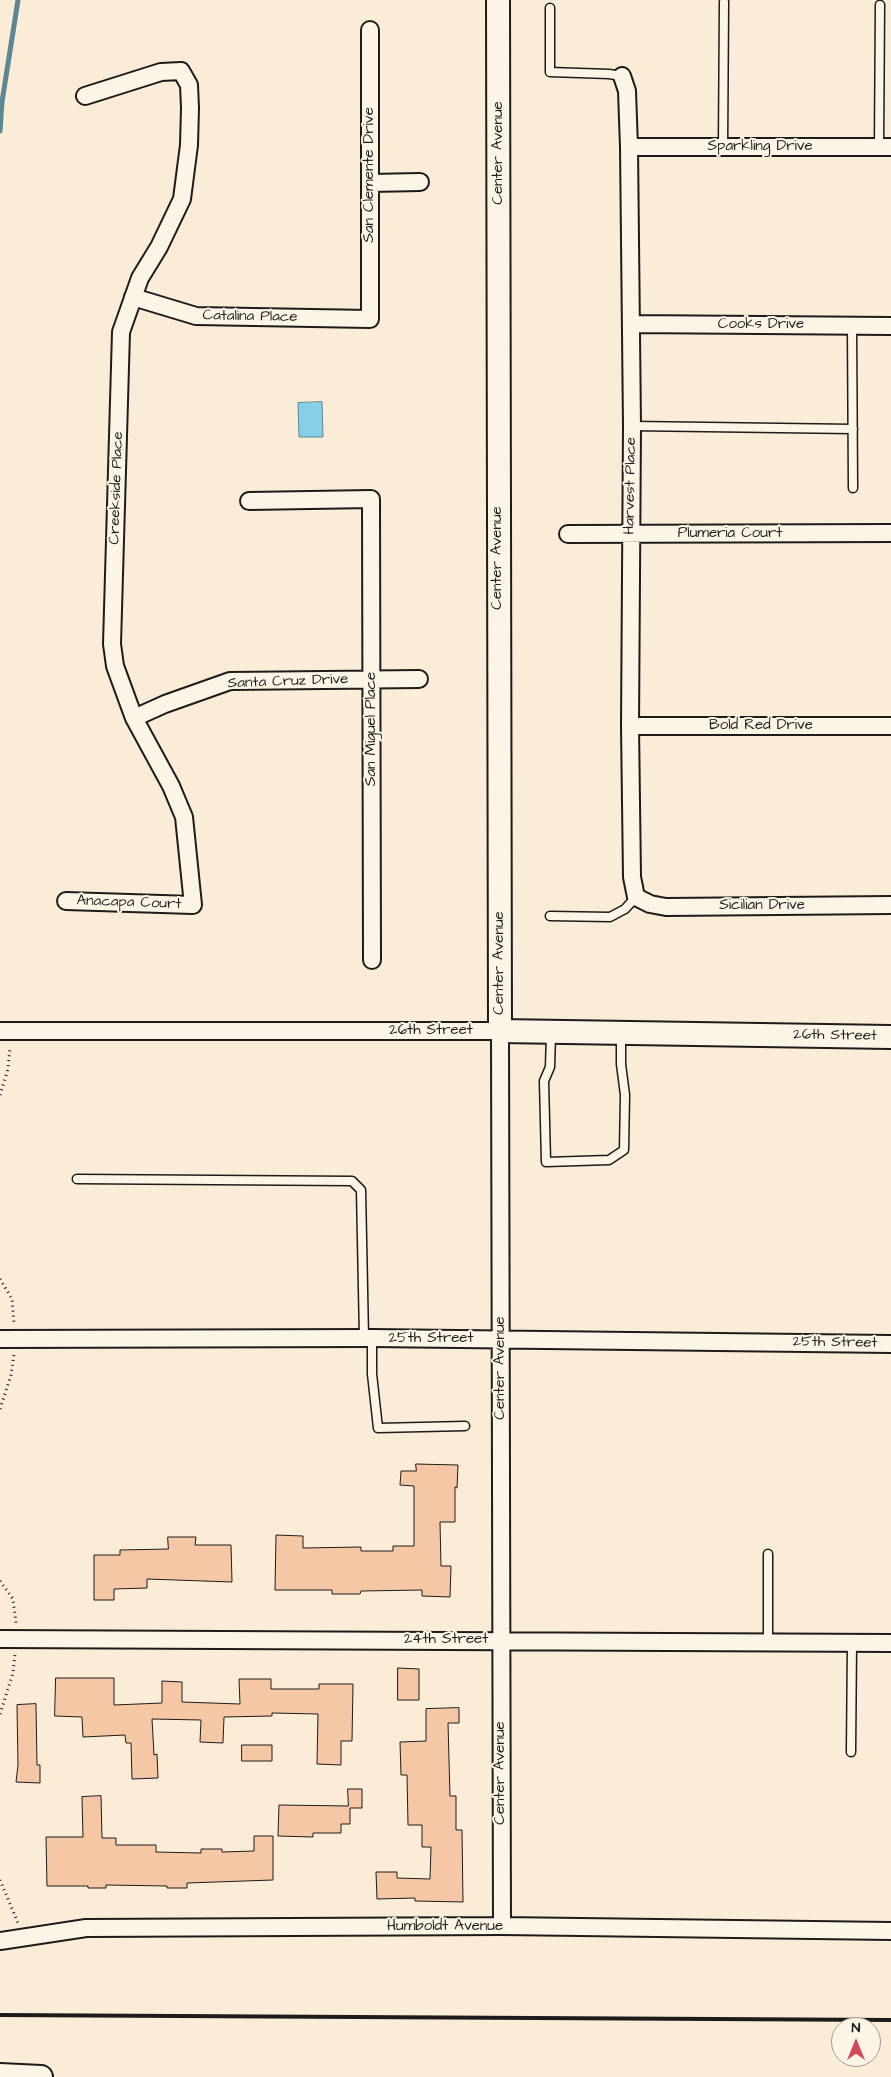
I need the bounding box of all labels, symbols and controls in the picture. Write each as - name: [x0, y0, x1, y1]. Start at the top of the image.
- street label: Center Avenue: [490, 101, 508, 205]
- street label: San Clemente Drive: [361, 107, 379, 243]
- street label: Sparkling Drive: [707, 138, 813, 156]
- street label: Catalina Place: [202, 307, 298, 327]
- street label: Cooks Drive: [718, 316, 804, 334]
- street label: Creekside Place: [106, 431, 128, 545]
- street label: Harvest Place: [621, 437, 641, 535]
- street label: Center Avenue: [489, 506, 507, 610]
- street label: Plumeria Court: [678, 525, 782, 543]
- street label: Santa Cruz Drive: [227, 671, 349, 693]
- street label: San Miguel Place: [363, 672, 381, 786]
- street label: Bold Red Drive: [709, 717, 813, 735]
- street label: Anacapa Court: [76, 892, 182, 914]
- street label: Sicilian Drive: [719, 897, 805, 915]
- street label: Center Avenue: [491, 911, 509, 1015]
- street label: 26th Street: [389, 1022, 473, 1040]
- street label: 26th Street: [793, 1026, 877, 1046]
- street label: Center Avenue: [492, 1316, 510, 1420]
- street label: 25th Street: [389, 1330, 473, 1348]
- street label: 25th Street: [792, 1333, 878, 1353]
- street label: 24th Street: [404, 1631, 488, 1649]
- street label: Center Avenue: [492, 1721, 510, 1825]
- street label: Humboldt Avenue: [387, 1918, 503, 1936]
- north arrow: [831, 2017, 881, 2067]
- text: N: [852, 2018, 860, 2038]

